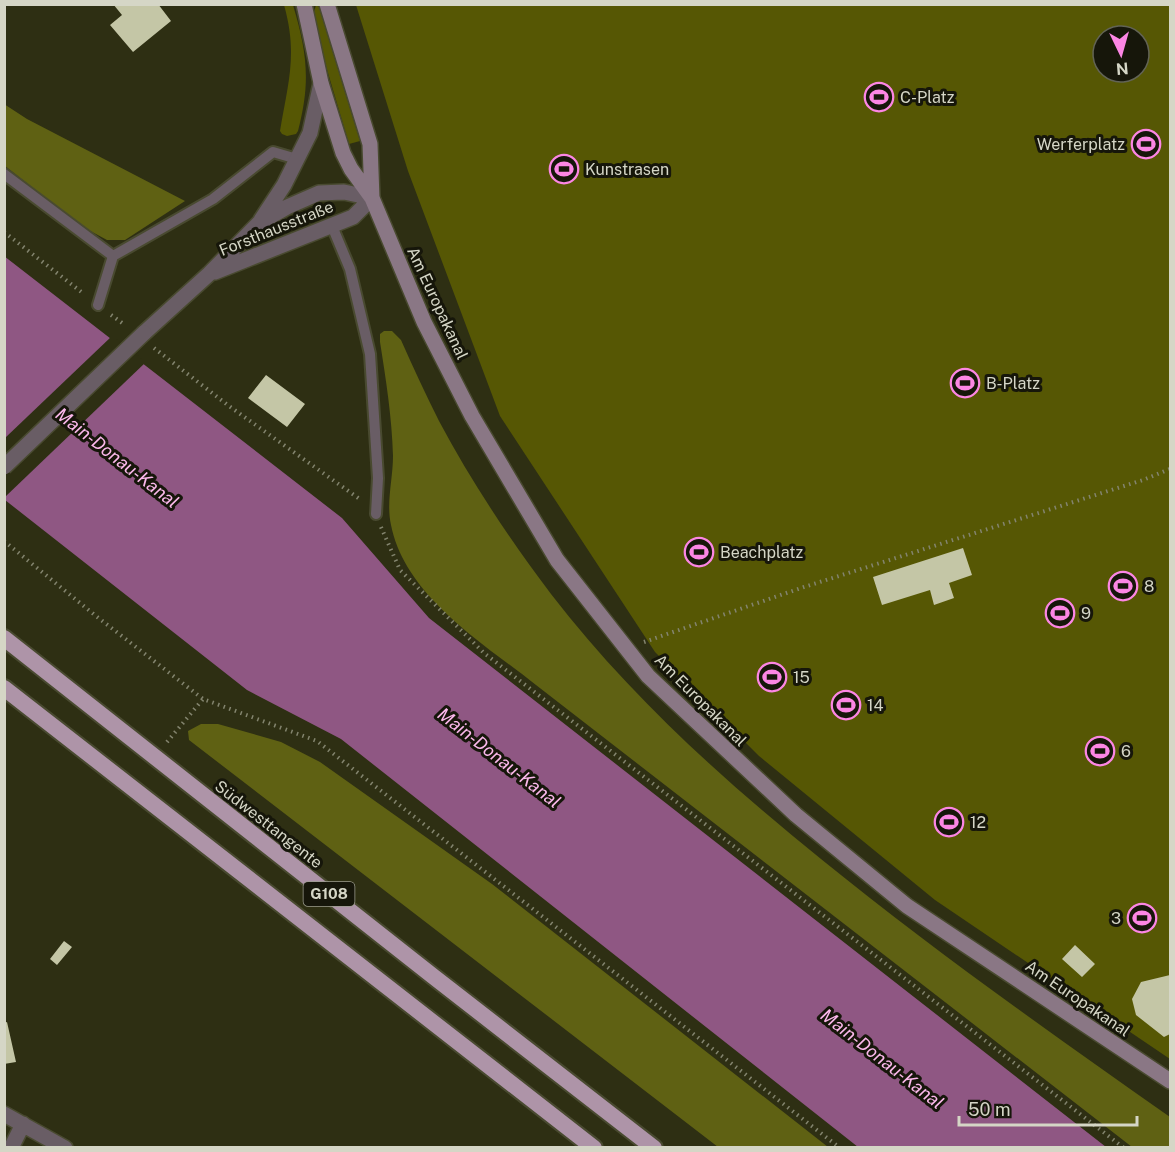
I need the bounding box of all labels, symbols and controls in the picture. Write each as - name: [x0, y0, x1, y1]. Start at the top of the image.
- north arrow: [1091, 24, 1151, 84]
- text: N: [1115, 58, 1129, 78]
- sports icon: C-Platz: [863, 81, 895, 113]
- place label: C-Platz: [900, 88, 955, 107]
- sports icon: Werferplatz: [1130, 128, 1162, 160]
- place label: Werferplatz: [1037, 135, 1125, 154]
- sports icon: Kunstrasen: [548, 153, 580, 185]
- place label: Kunstrasen: [585, 160, 669, 179]
- street label: Forsthausstraße: [216, 197, 336, 260]
- street label: Am Europakanal: [403, 244, 472, 363]
- sports icon: B-Platz: [949, 367, 981, 399]
- place label: B-Platz: [986, 374, 1040, 393]
- water label: Main-Donau-Kanal: [52, 403, 183, 512]
- sports icon: Beachplatz: [683, 536, 715, 568]
- place label: Beachplatz: [720, 543, 803, 562]
- sports icon: 8: [1107, 570, 1139, 602]
- place label: 8: [1144, 577, 1154, 596]
- sports icon: 9: [1044, 597, 1076, 629]
- place label: 9: [1081, 604, 1091, 623]
- street label: Am Europakanal: [651, 650, 751, 750]
- sports icon: 15: [756, 661, 788, 693]
- place label: 15: [793, 668, 810, 687]
- sports icon: 14: [830, 689, 862, 721]
- place label: 14: [867, 696, 884, 715]
- water label: Main-Donau-Kanal: [434, 703, 565, 812]
- sports icon: 6: [1084, 735, 1116, 767]
- place label: 6: [1121, 742, 1131, 761]
- street label: Südwesttangente: [211, 777, 326, 872]
- sports icon: 12: [933, 806, 965, 838]
- place label: 12: [970, 813, 986, 832]
- road number: G108: [304, 882, 354, 906]
- sports icon: 3: [1126, 902, 1158, 934]
- place label: 3: [1111, 909, 1121, 928]
- street label: Am Europakanal: [1022, 956, 1134, 1041]
- water label: Main-Donau-Kanal: [817, 1004, 948, 1113]
- scale bar: [959, 1089, 1138, 1127]
- text: 50 m: [968, 1099, 1011, 1120]

